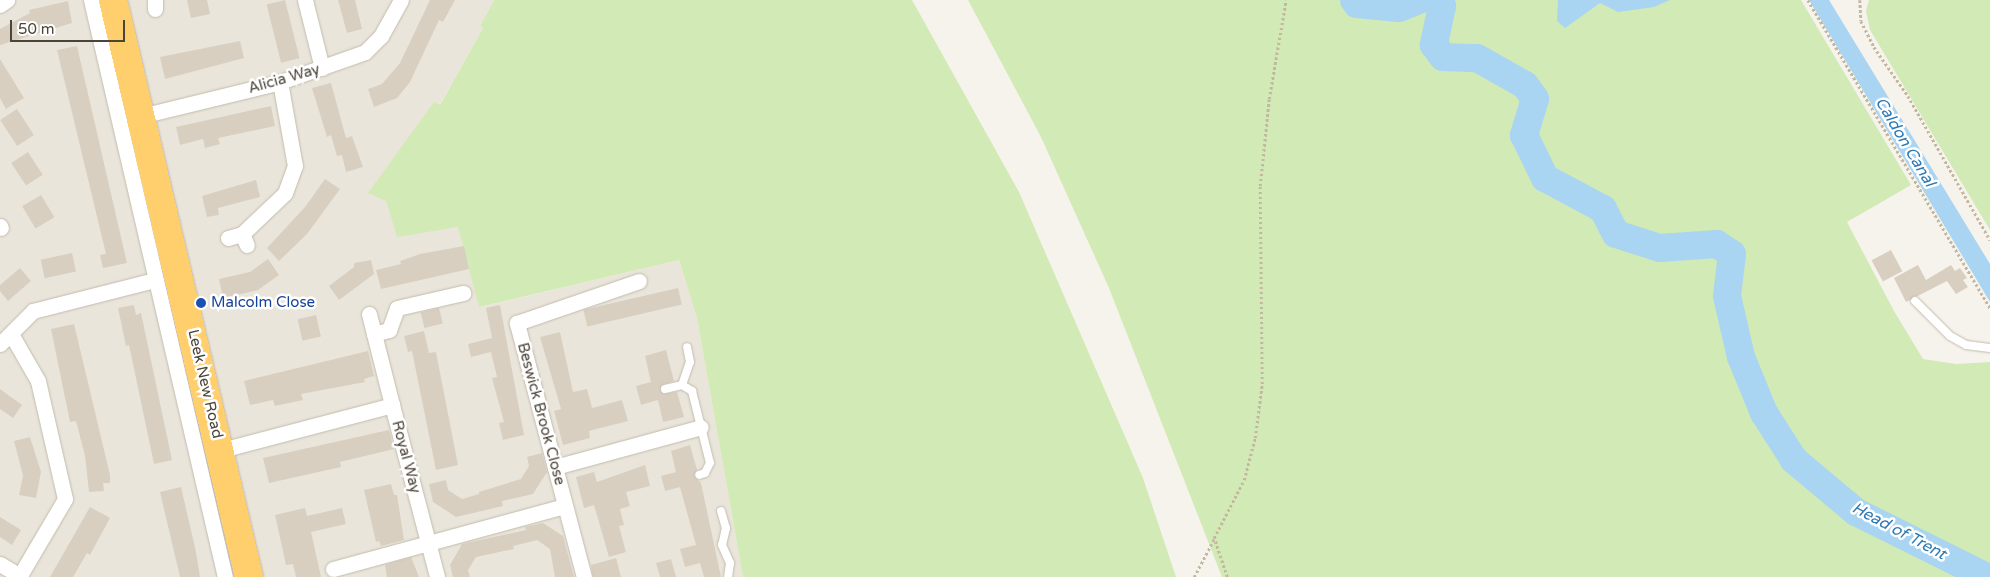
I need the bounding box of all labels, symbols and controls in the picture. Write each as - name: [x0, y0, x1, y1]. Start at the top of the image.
- scale bar: [12, 10, 128, 42]
- text: 50 m: [18, 20, 55, 38]
- street label: Alicia Way: [246, 60, 322, 98]
- water label: Caldon Canal: [1871, 94, 1939, 190]
- place label: Malcolm Close: [211, 294, 315, 312]
- marker: Malcolm Close: [195, 297, 207, 309]
- street label: Leek New Road: [184, 328, 226, 440]
- street label: Beswick Brook Close: [513, 341, 569, 487]
- street label: Royal Way: [388, 419, 424, 495]
- water label: Head of Trent: [1849, 498, 1949, 564]

